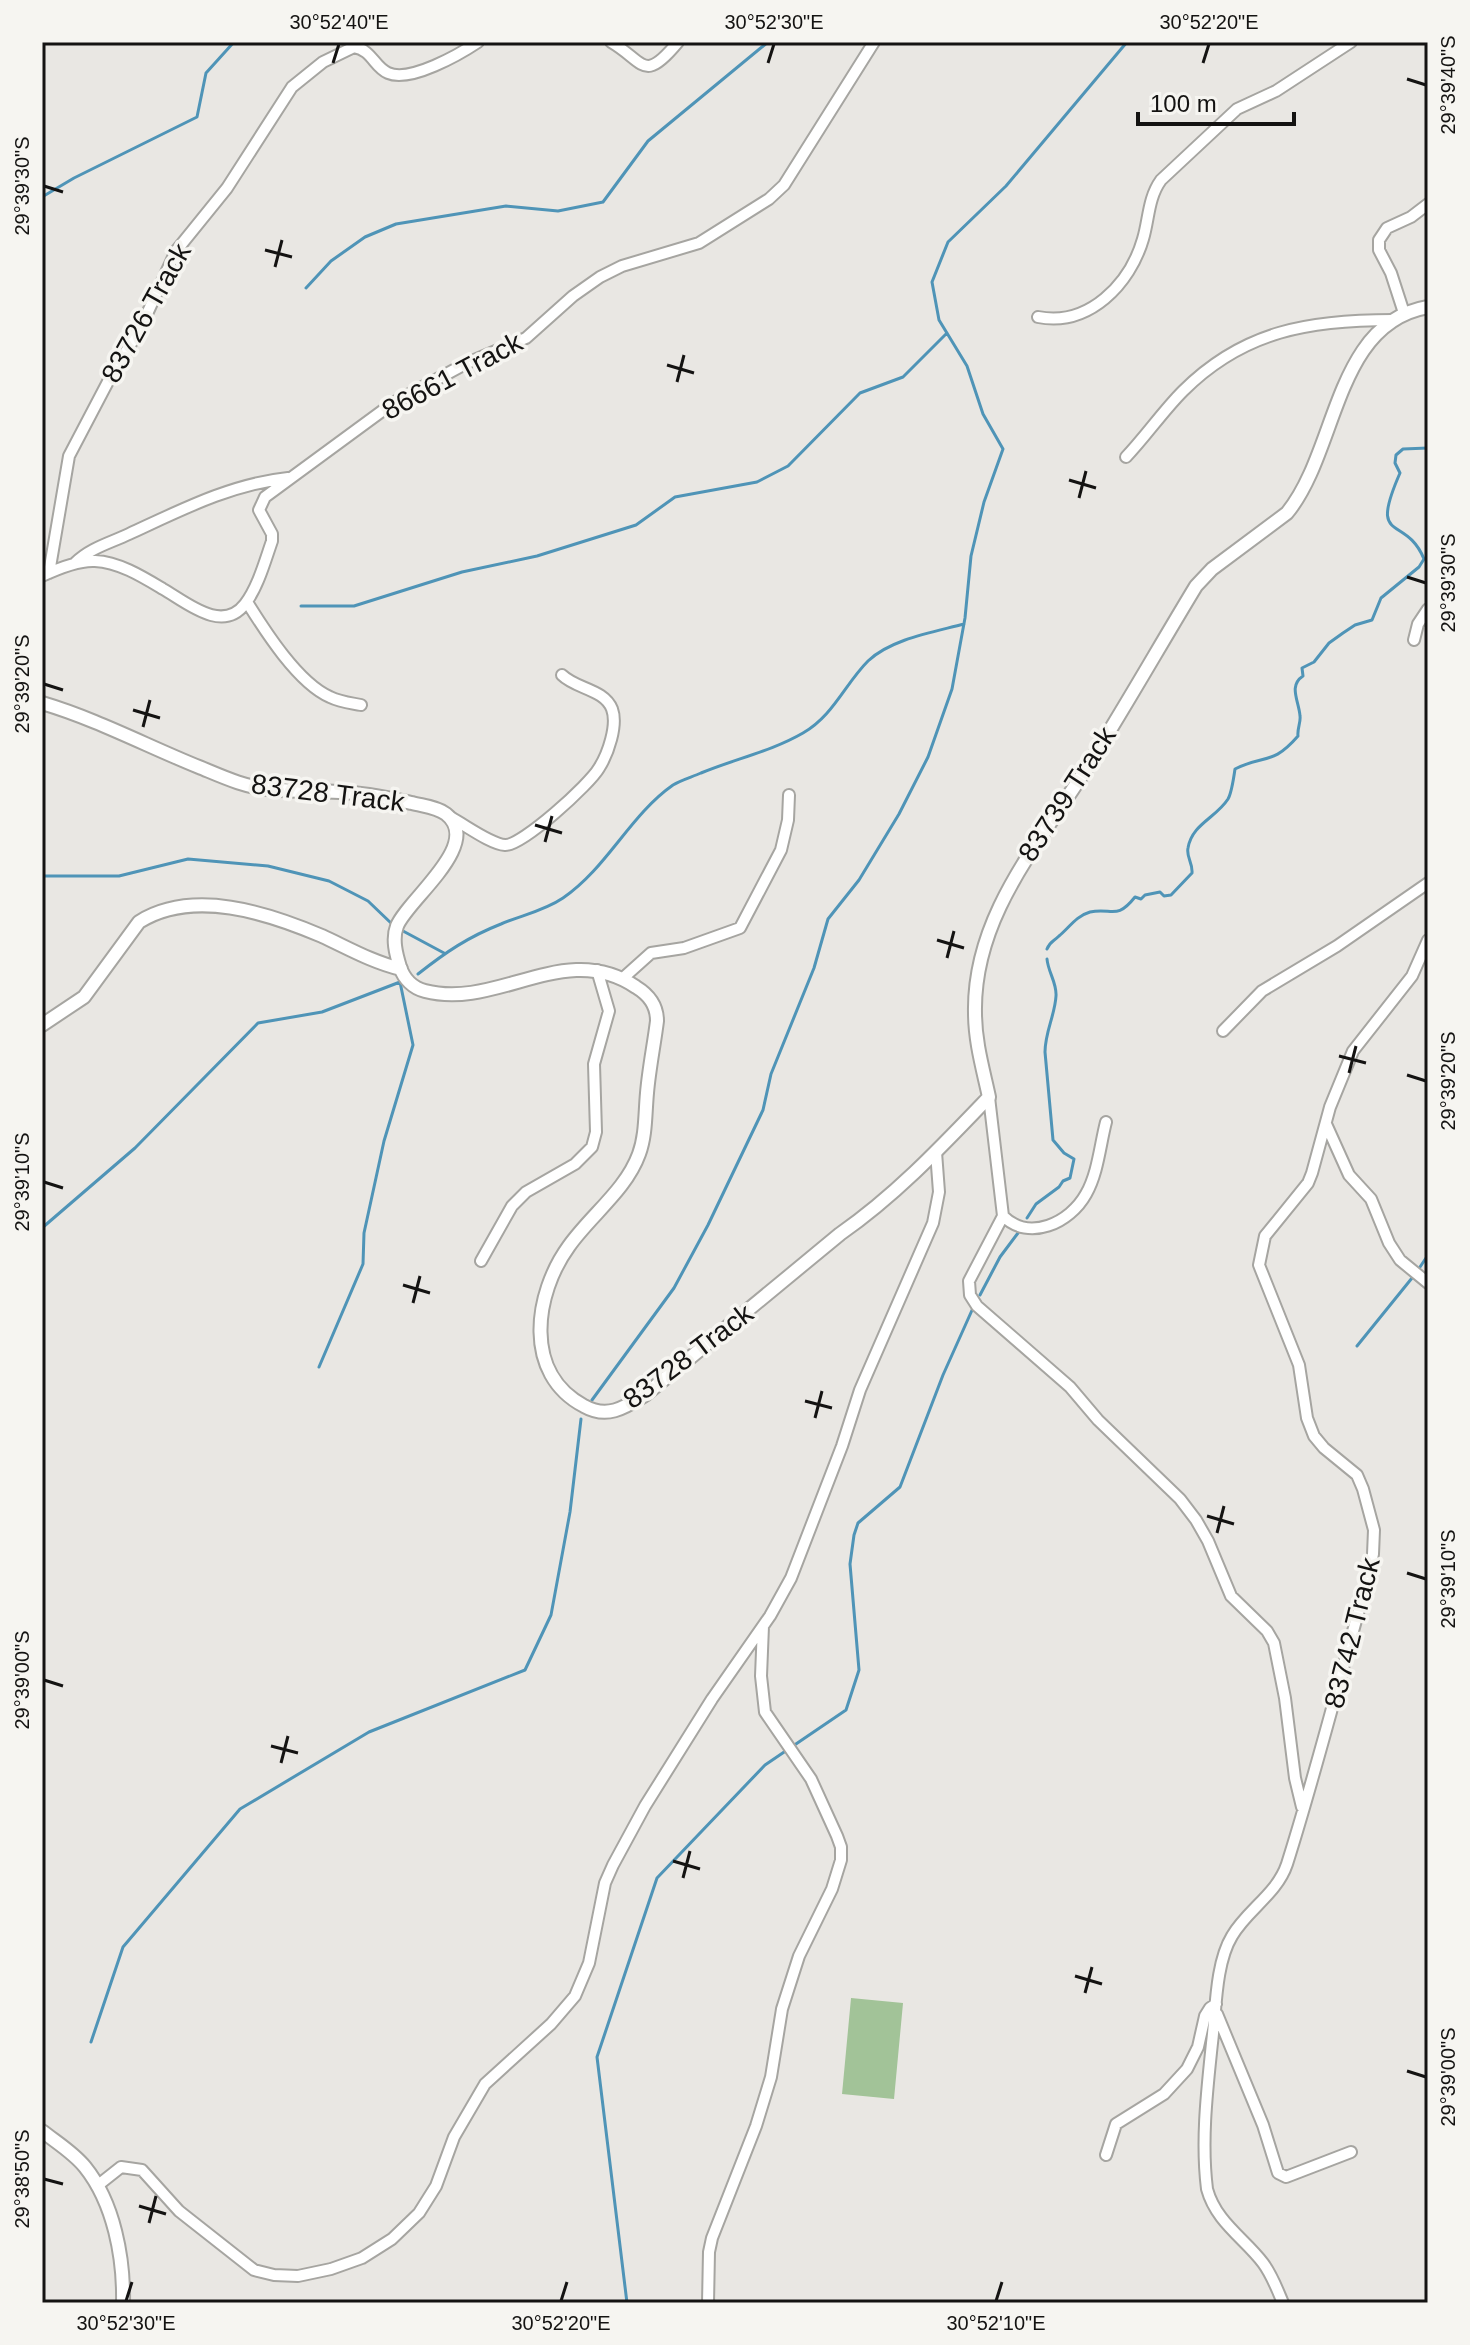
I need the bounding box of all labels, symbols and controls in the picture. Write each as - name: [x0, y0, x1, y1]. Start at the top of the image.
- text: 30°52'40"E: [290, 11, 389, 33]
- text: 30°52'30"E: [725, 11, 824, 33]
- text: 30°52'20"E: [1160, 11, 1259, 33]
- text: 29°39'40"S: [1437, 36, 1459, 135]
- scale bar: [1138, 76, 1294, 126]
- text: 100 m: [1150, 90, 1217, 117]
- text: 29°39'30"S: [11, 137, 33, 236]
- street label: 83726 Track: [95, 237, 197, 388]
- street label: 86661 Track: [377, 326, 528, 426]
- text: 29°39'30"S: [1437, 534, 1459, 633]
- text: 29°39'20"S: [11, 635, 33, 734]
- street label: 83739 Track: [1012, 720, 1123, 867]
- street label: 83728 Track: [250, 768, 407, 818]
- text: 29°39'20"S: [1437, 1032, 1459, 1131]
- text: 29°39'10"S: [11, 1133, 33, 1232]
- street label: 83728 Track: [617, 1297, 760, 1415]
- text: 29°39'10"S: [1437, 1530, 1459, 1629]
- street label: 83742 Track: [1318, 1554, 1386, 1712]
- text: 29°39'00"S: [11, 1631, 33, 1730]
- text: 29°39'00"S: [1437, 2028, 1459, 2127]
- text: 29°38'50"S: [11, 2130, 33, 2229]
- text: 30°52'30"E: [77, 2312, 176, 2334]
- text: 30°52'20"E: [512, 2312, 611, 2334]
- text: 30°52'10"E: [947, 2312, 1046, 2334]

